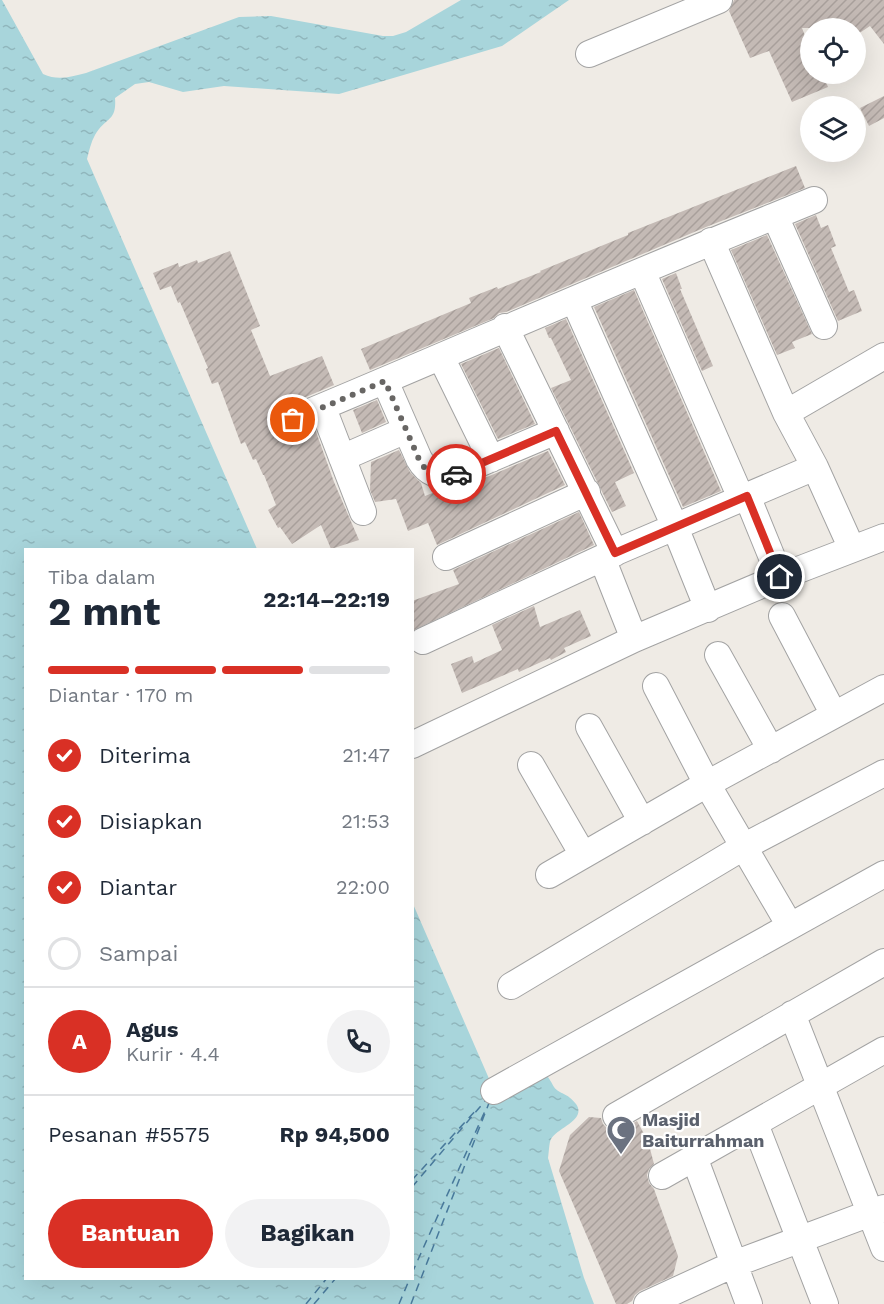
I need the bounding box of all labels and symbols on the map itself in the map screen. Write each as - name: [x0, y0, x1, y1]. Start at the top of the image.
- pin: [267, 394, 318, 445]
- courier: [426, 444, 486, 504]
- pin: [754, 551, 805, 602]
- place label: Masjid Baiturrahman: [642, 1109, 764, 1151]
- mosque icon: Masjid Baiturrahman: [605, 1114, 637, 1156]

